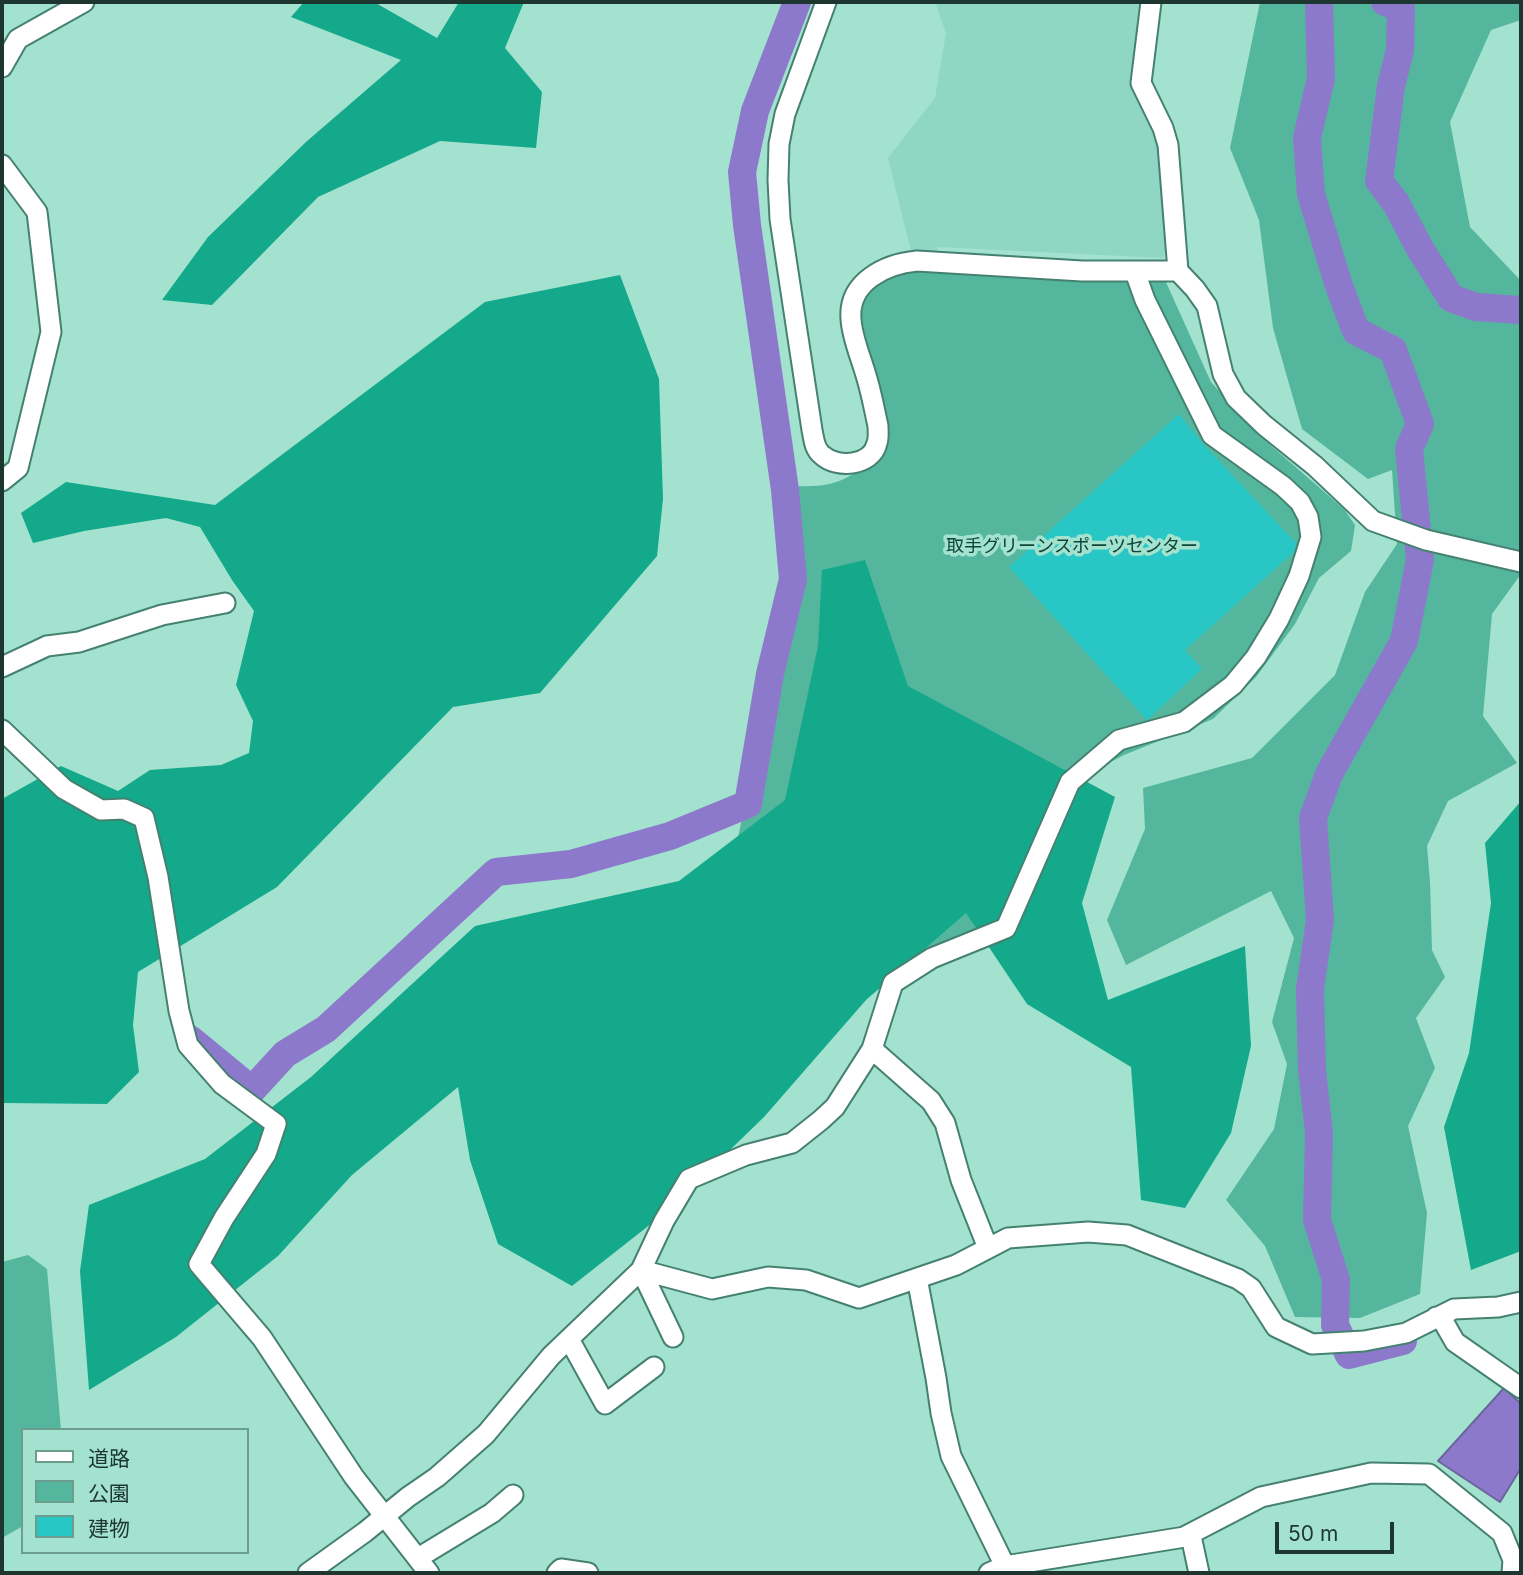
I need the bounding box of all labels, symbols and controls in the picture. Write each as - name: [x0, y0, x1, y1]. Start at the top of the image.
- park label: 取手グリーンスポーツセンター: [946, 536, 1198, 558]
- legend: [21, 1428, 248, 1554]
- text: 道路: [88, 1446, 130, 1471]
- text: 公園: [88, 1481, 130, 1506]
- scale bar: [1278, 1508, 1397, 1552]
- text: 建物: [88, 1516, 130, 1541]
- text: 50 m: [1288, 1521, 1338, 1546]

